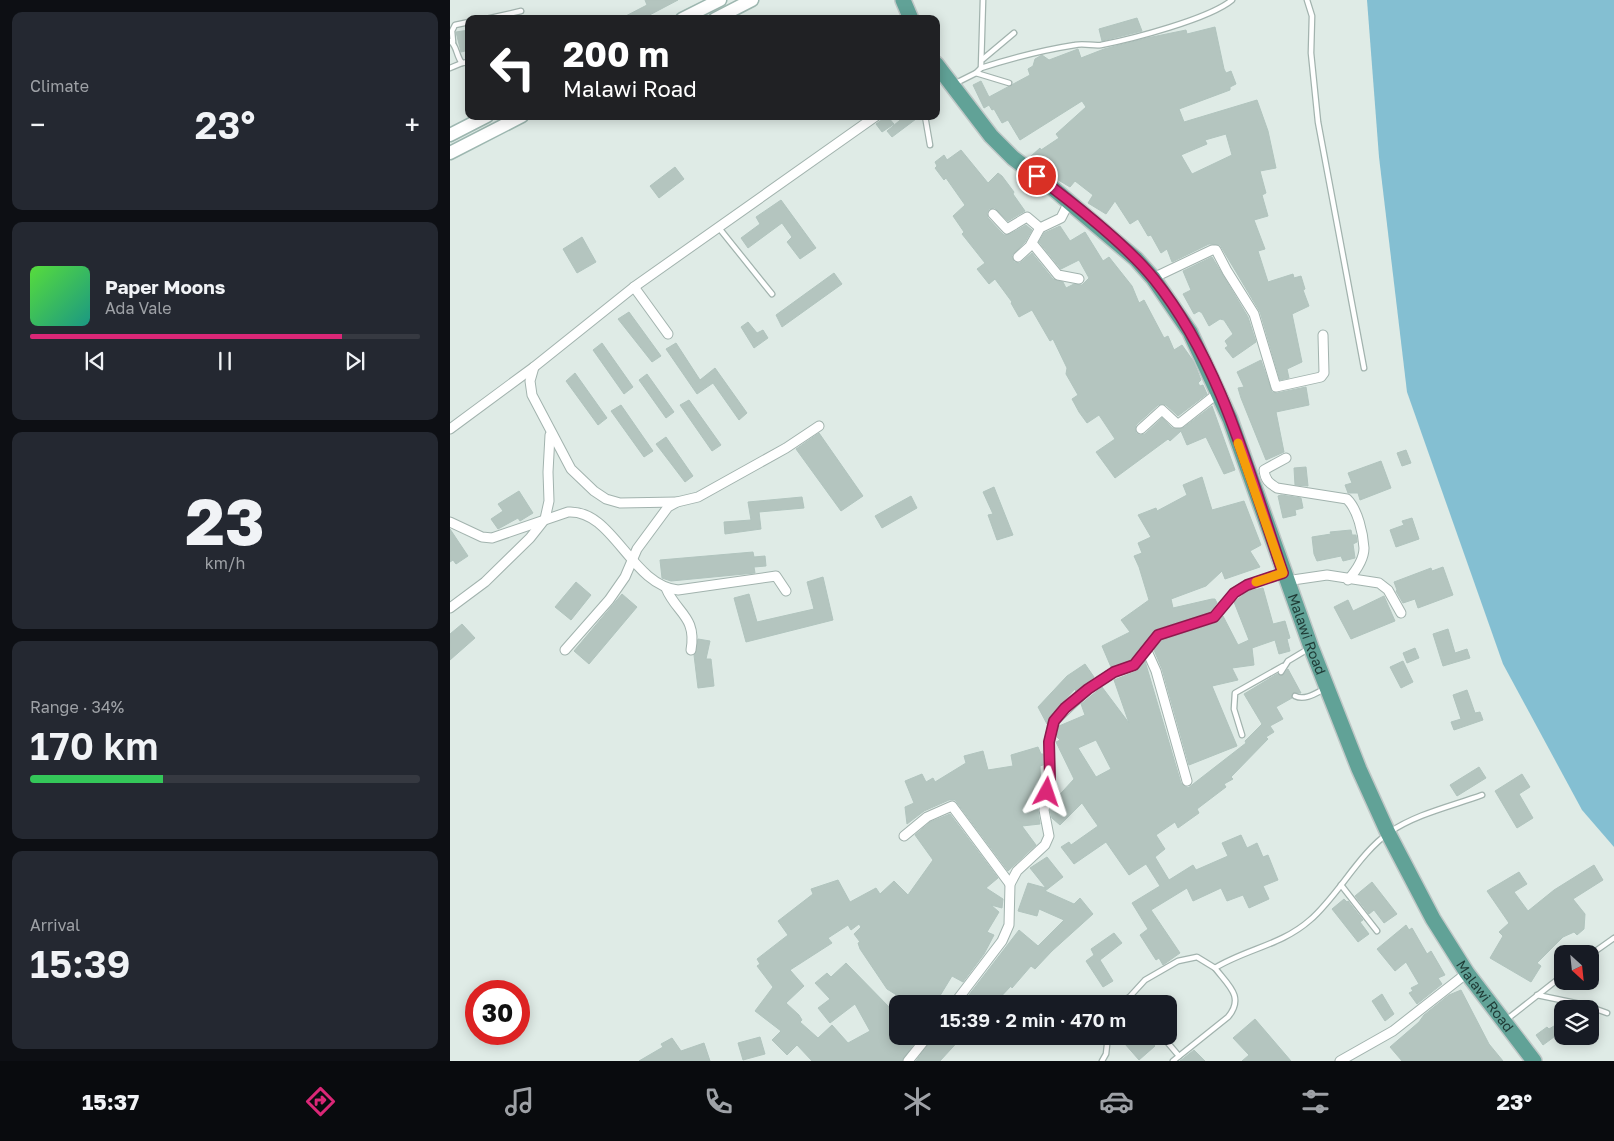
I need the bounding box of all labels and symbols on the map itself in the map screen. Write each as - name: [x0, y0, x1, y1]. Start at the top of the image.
- pin: [1016, 155, 1058, 197]
- street label: Malawi Road: [1285, 591, 1330, 677]
- position arrow: [1020, 765, 1072, 817]
- north arrow: [1554, 945, 1599, 990]
- street label: Malawi Road: [1453, 957, 1518, 1035]
- speed limit sign: 30: [465, 980, 530, 1045]

